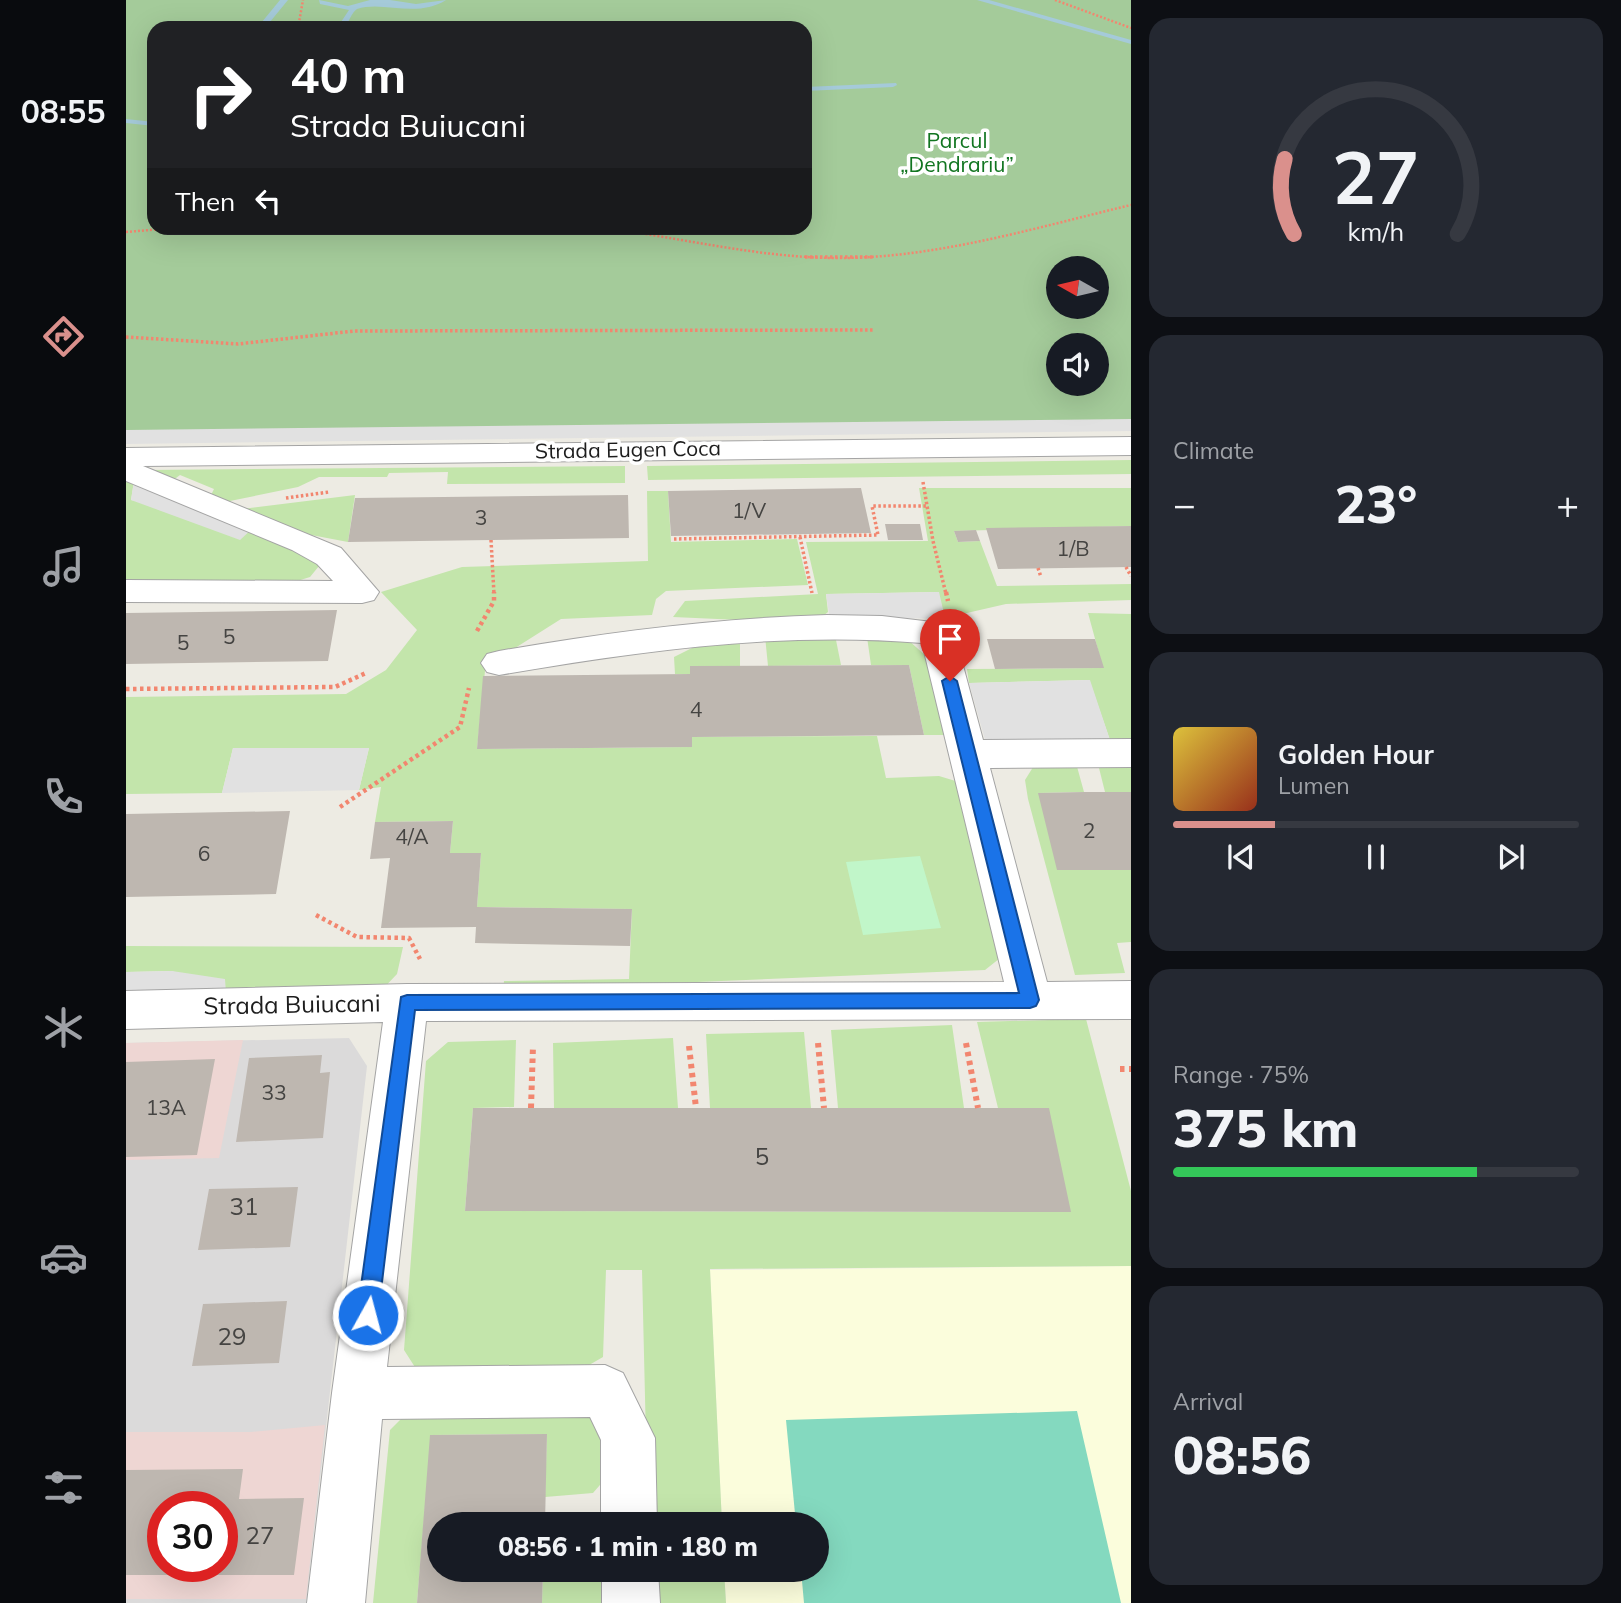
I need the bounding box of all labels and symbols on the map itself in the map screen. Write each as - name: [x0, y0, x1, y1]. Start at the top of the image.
- park label: Parcul „Dendrariu”: [900, 127, 1014, 177]
- north arrow: [1046, 256, 1110, 318]
- street label: Strada Eugen Coca: [535, 434, 721, 464]
- house number: 1/V: [732, 497, 766, 523]
- house number: 3: [475, 504, 487, 530]
- house number: 1/B: [1057, 535, 1089, 561]
- pin: [920, 609, 980, 681]
- house number: 5: [223, 623, 235, 649]
- house number: 5: [177, 629, 189, 655]
- house number: 4: [690, 696, 703, 722]
- house number: 2: [1083, 817, 1095, 843]
- house number: 4/A: [395, 823, 429, 849]
- house number: 6: [198, 840, 210, 866]
- street label: Strada Buiucani: [203, 987, 381, 1021]
- house number: 33: [261, 1079, 287, 1105]
- house number: 13A: [146, 1094, 187, 1120]
- house number: 5: [755, 1141, 769, 1171]
- house number: 31: [230, 1191, 258, 1221]
- position arrow: [331, 1278, 405, 1352]
- house number: 29: [218, 1321, 246, 1351]
- speed limit sign: 30: [147, 1491, 238, 1582]
- house number: 27: [246, 1520, 274, 1550]

